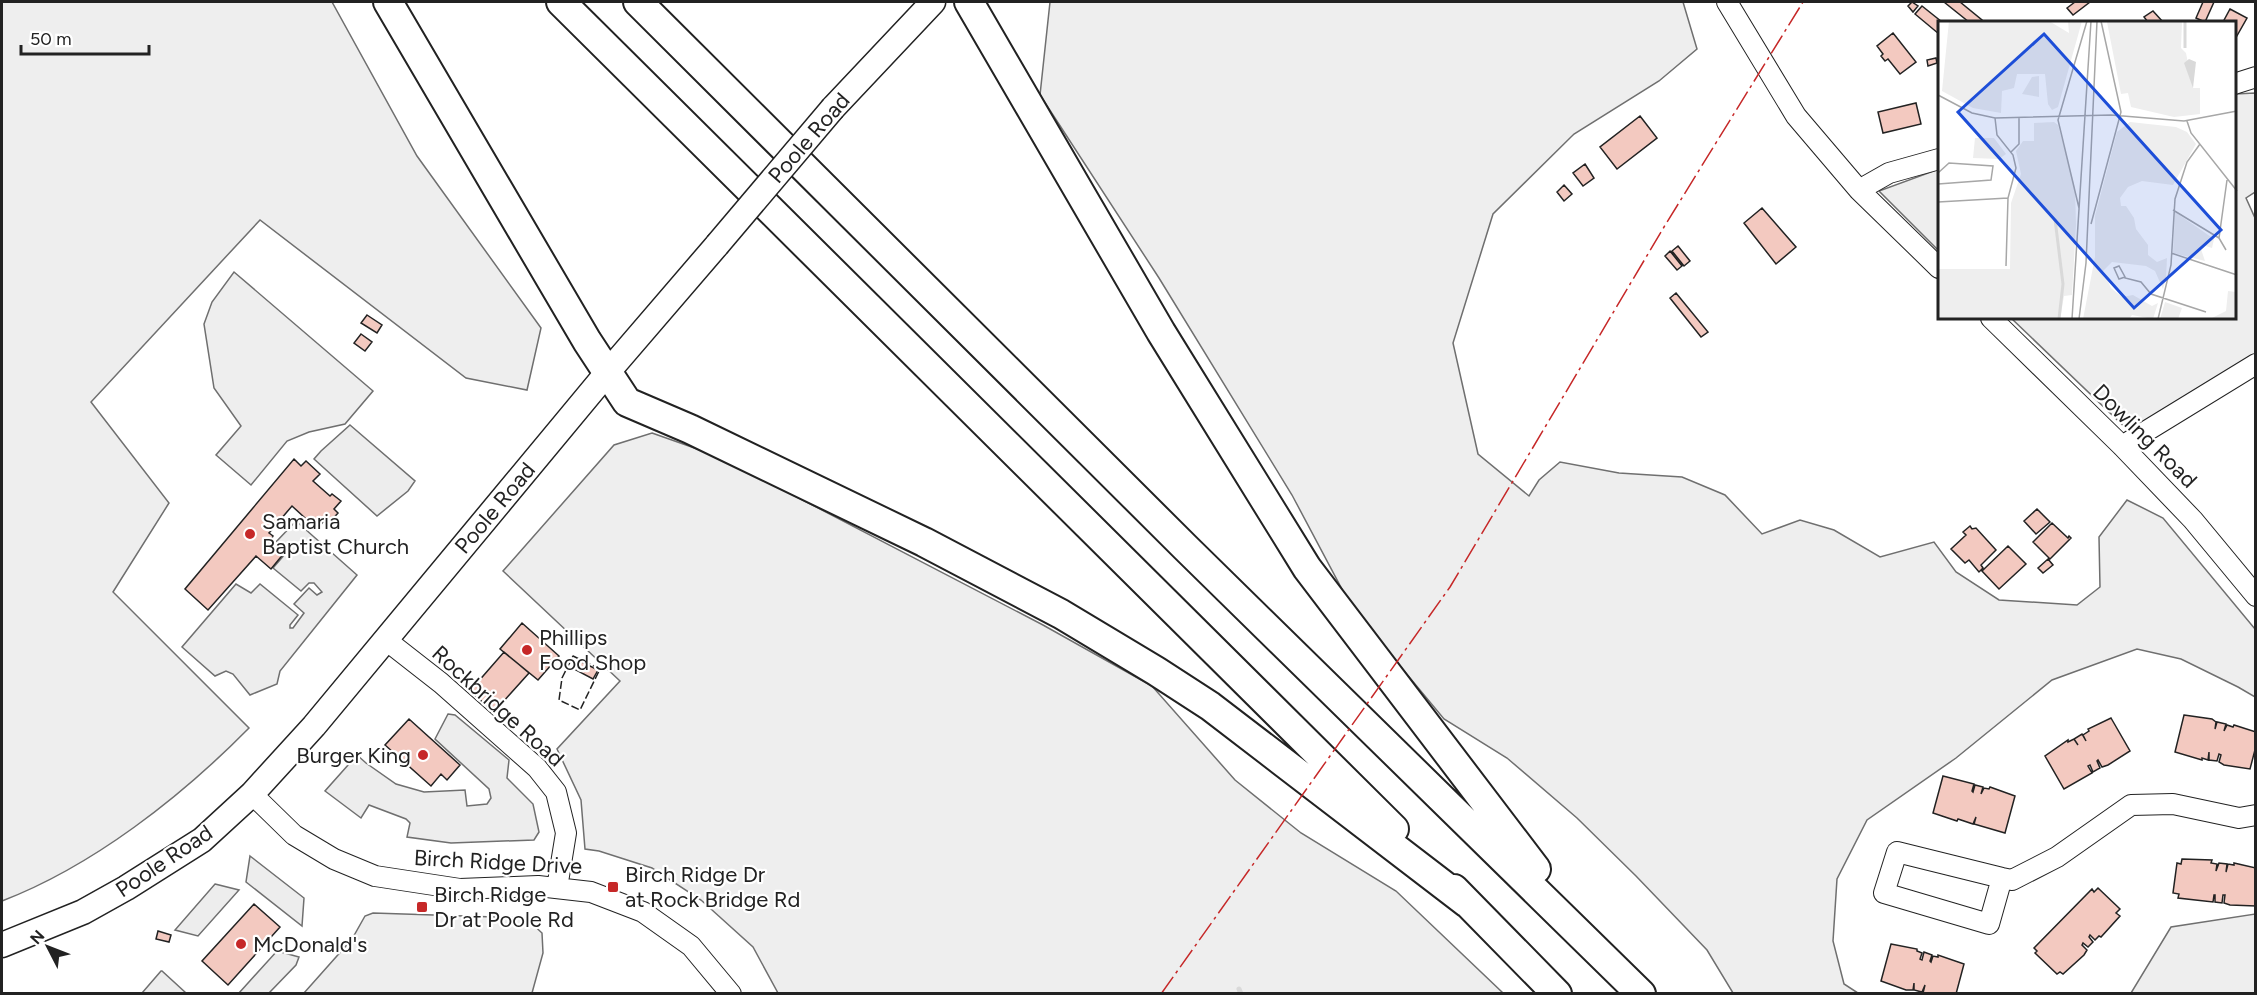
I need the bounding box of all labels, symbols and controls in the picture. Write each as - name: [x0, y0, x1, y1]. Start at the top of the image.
- scale bar: [21, 18, 148, 56]
- inset map: [1938, 21, 2236, 320]
- text: 50 m: [30, 28, 72, 50]
- street label: Poole Road: [762, 87, 856, 189]
- street label: Dowling Road: [2087, 378, 2203, 494]
- street label: Poole Road: [449, 457, 541, 559]
- place label: Samaria Baptist Church: [262, 508, 409, 560]
- marker: Samaria Baptist Church: [243, 527, 257, 541]
- place label: Phillips Food Shop: [539, 624, 646, 676]
- street label: Rockbridge Road: [426, 640, 570, 772]
- marker: Phillips Food Shop: [520, 643, 534, 657]
- place label: Burger King: [296, 742, 411, 769]
- marker: Burger King: [416, 748, 430, 762]
- street label: Poole Road: [110, 819, 218, 903]
- street label: Birch Ridge Drive: [413, 844, 583, 880]
- place label: Birch Ridge Dr at Rock Bridge Rd: [625, 861, 800, 913]
- marker: Birch Ridge Dr at Rock Bridge Rd: [606, 880, 620, 894]
- place label: Birch Ridge Dr at Poole Rd: [434, 881, 574, 933]
- marker: Birch Ridge Dr at Poole Rd: [415, 900, 429, 914]
- north arrow: [18, 917, 78, 977]
- text: N: [26, 926, 48, 948]
- place label: McDonald's: [253, 931, 367, 958]
- marker: McDonald's: [234, 937, 248, 951]

